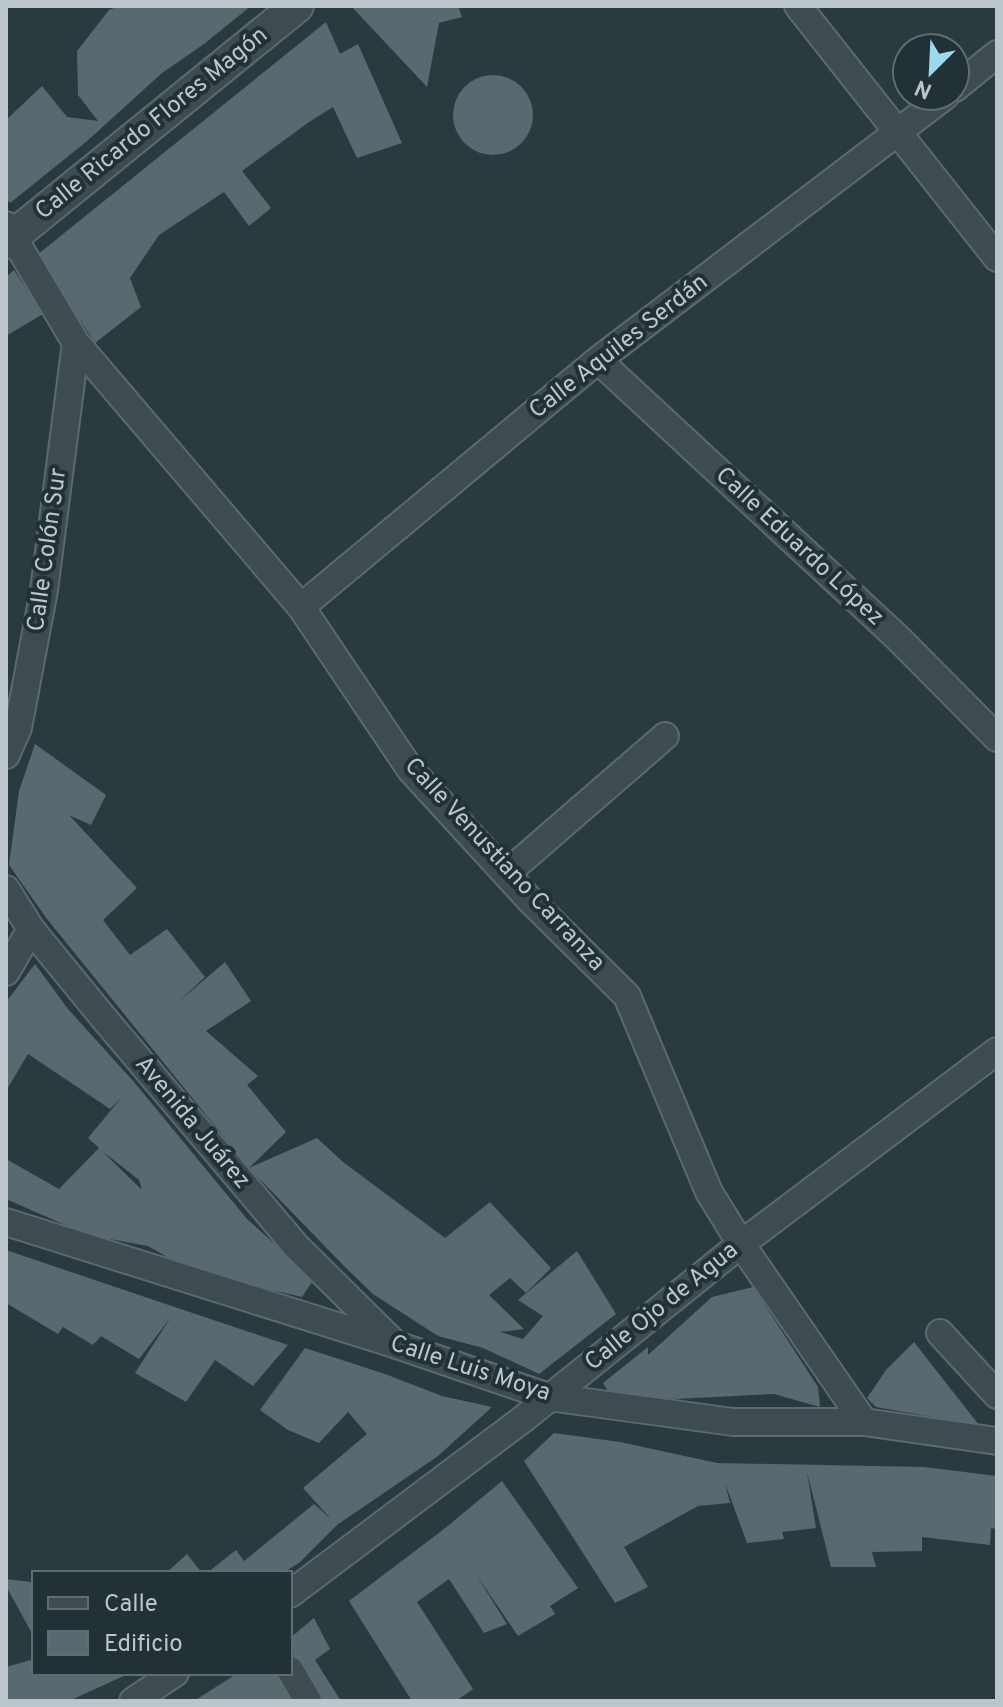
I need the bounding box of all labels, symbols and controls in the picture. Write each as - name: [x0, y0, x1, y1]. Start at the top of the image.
- street label: Calle Ricardo Flores Magón: [30, 21, 274, 227]
- north arrow: [891, 32, 971, 112]
- text: N: [911, 72, 937, 104]
- street label: Calle Aquiles Serdán: [524, 268, 714, 426]
- street label: Calle Eduardo López: [708, 461, 890, 633]
- street label: Calle Colón Sur: [22, 466, 74, 634]
- street label: Calle Venustiano Carranza: [397, 752, 611, 978]
- street label: Avenida Juárez: [128, 1050, 256, 1196]
- street label: Calle Ojo de Agua: [579, 1236, 745, 1378]
- street label: Calle Luis Moya: [386, 1329, 554, 1409]
- legend: [32, 1571, 292, 1675]
- text: Calle: [104, 1590, 158, 1620]
- text: Edificio: [104, 1630, 183, 1660]

